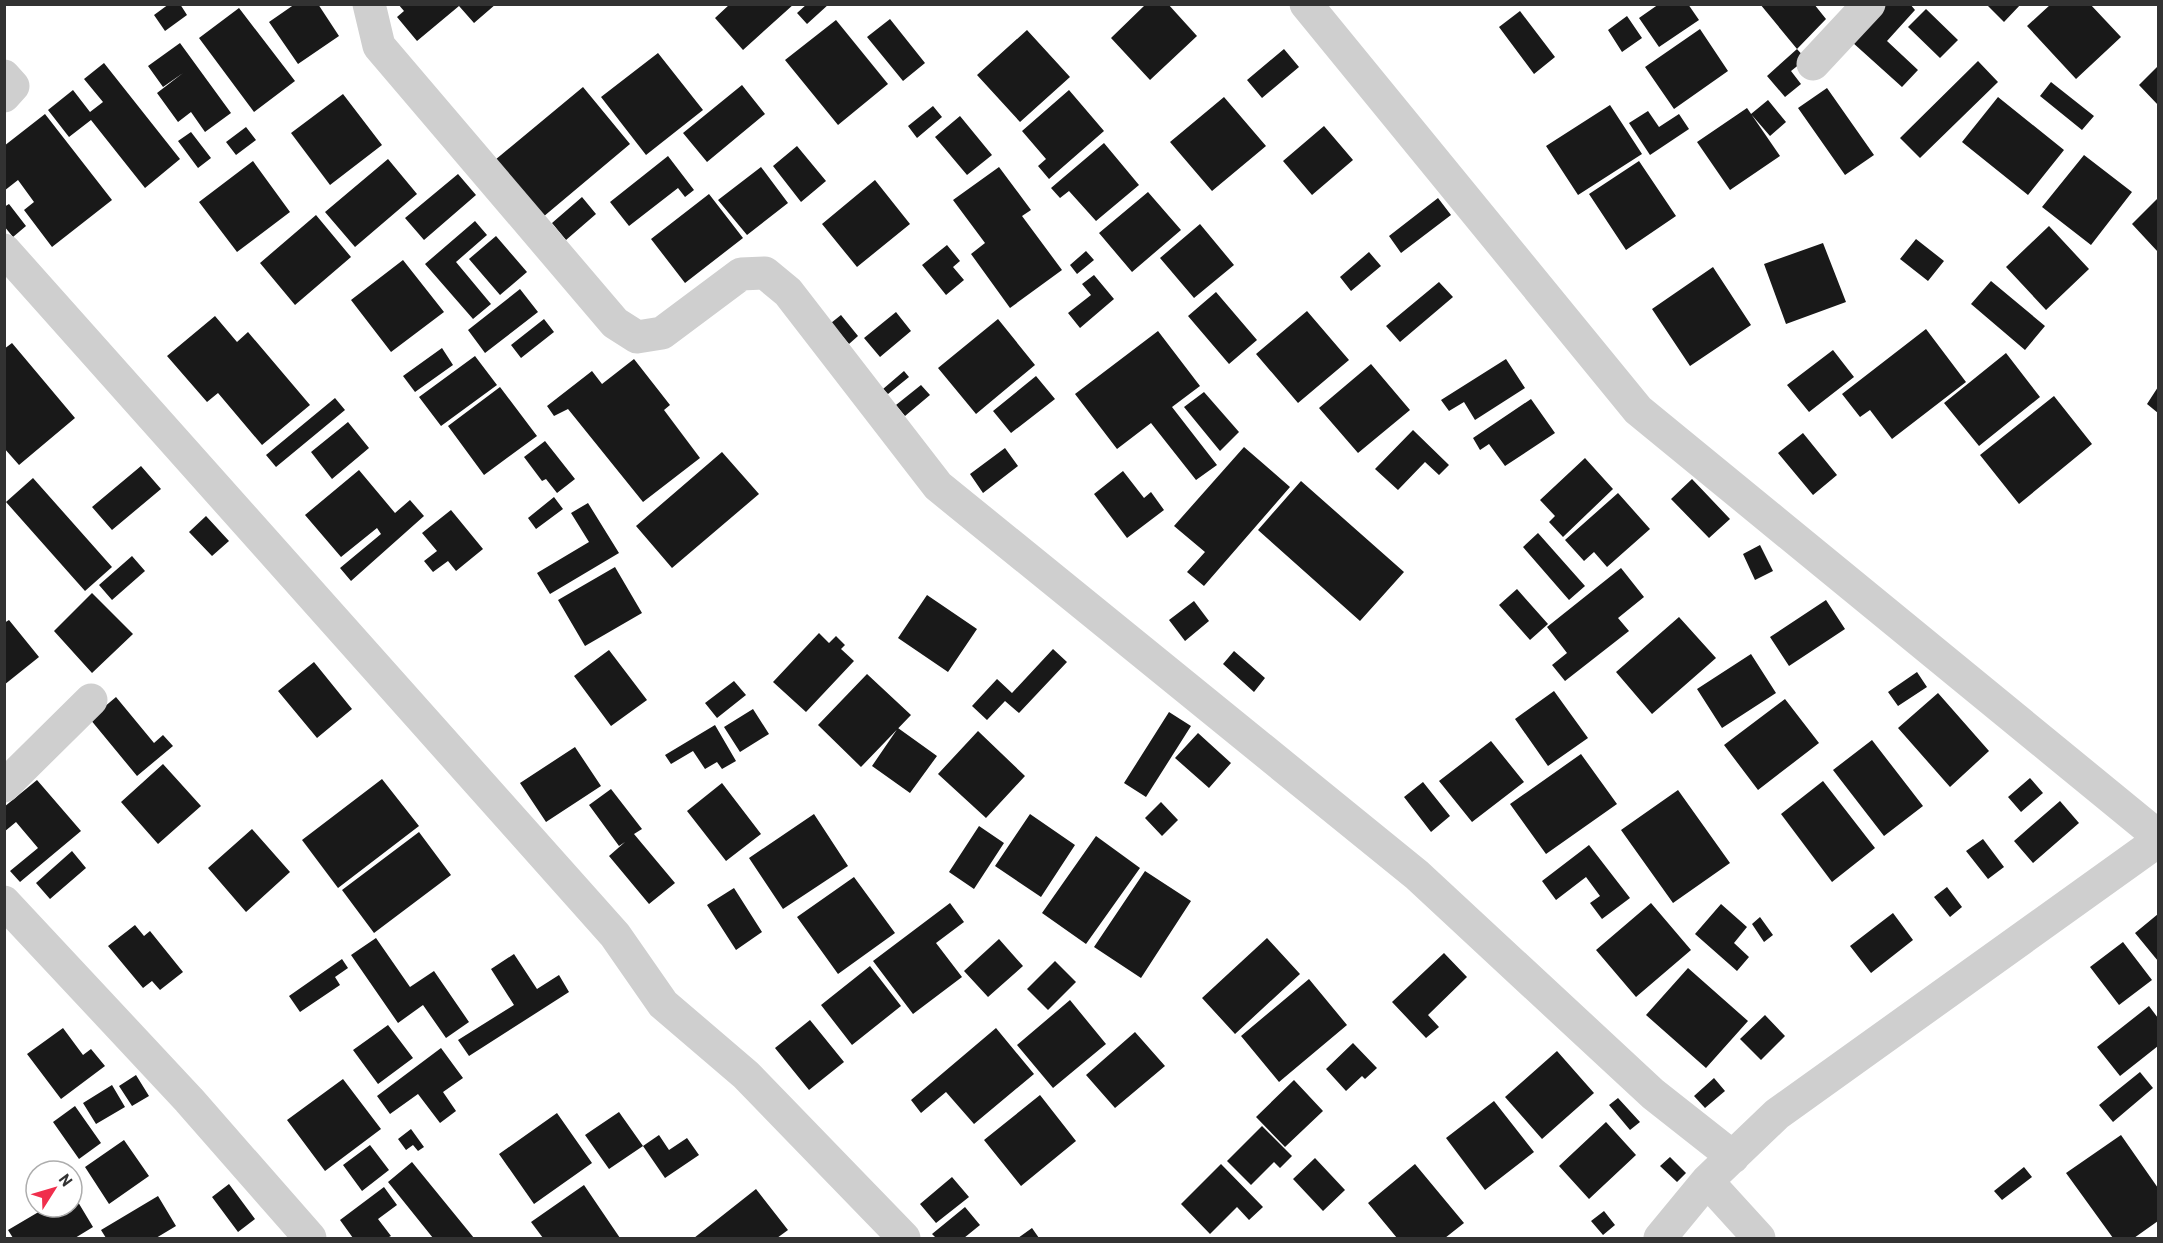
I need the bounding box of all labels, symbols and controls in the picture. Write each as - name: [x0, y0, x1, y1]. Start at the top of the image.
- north arrow: [24, 1159, 84, 1219]
- text: N: [56, 1170, 77, 1190]

